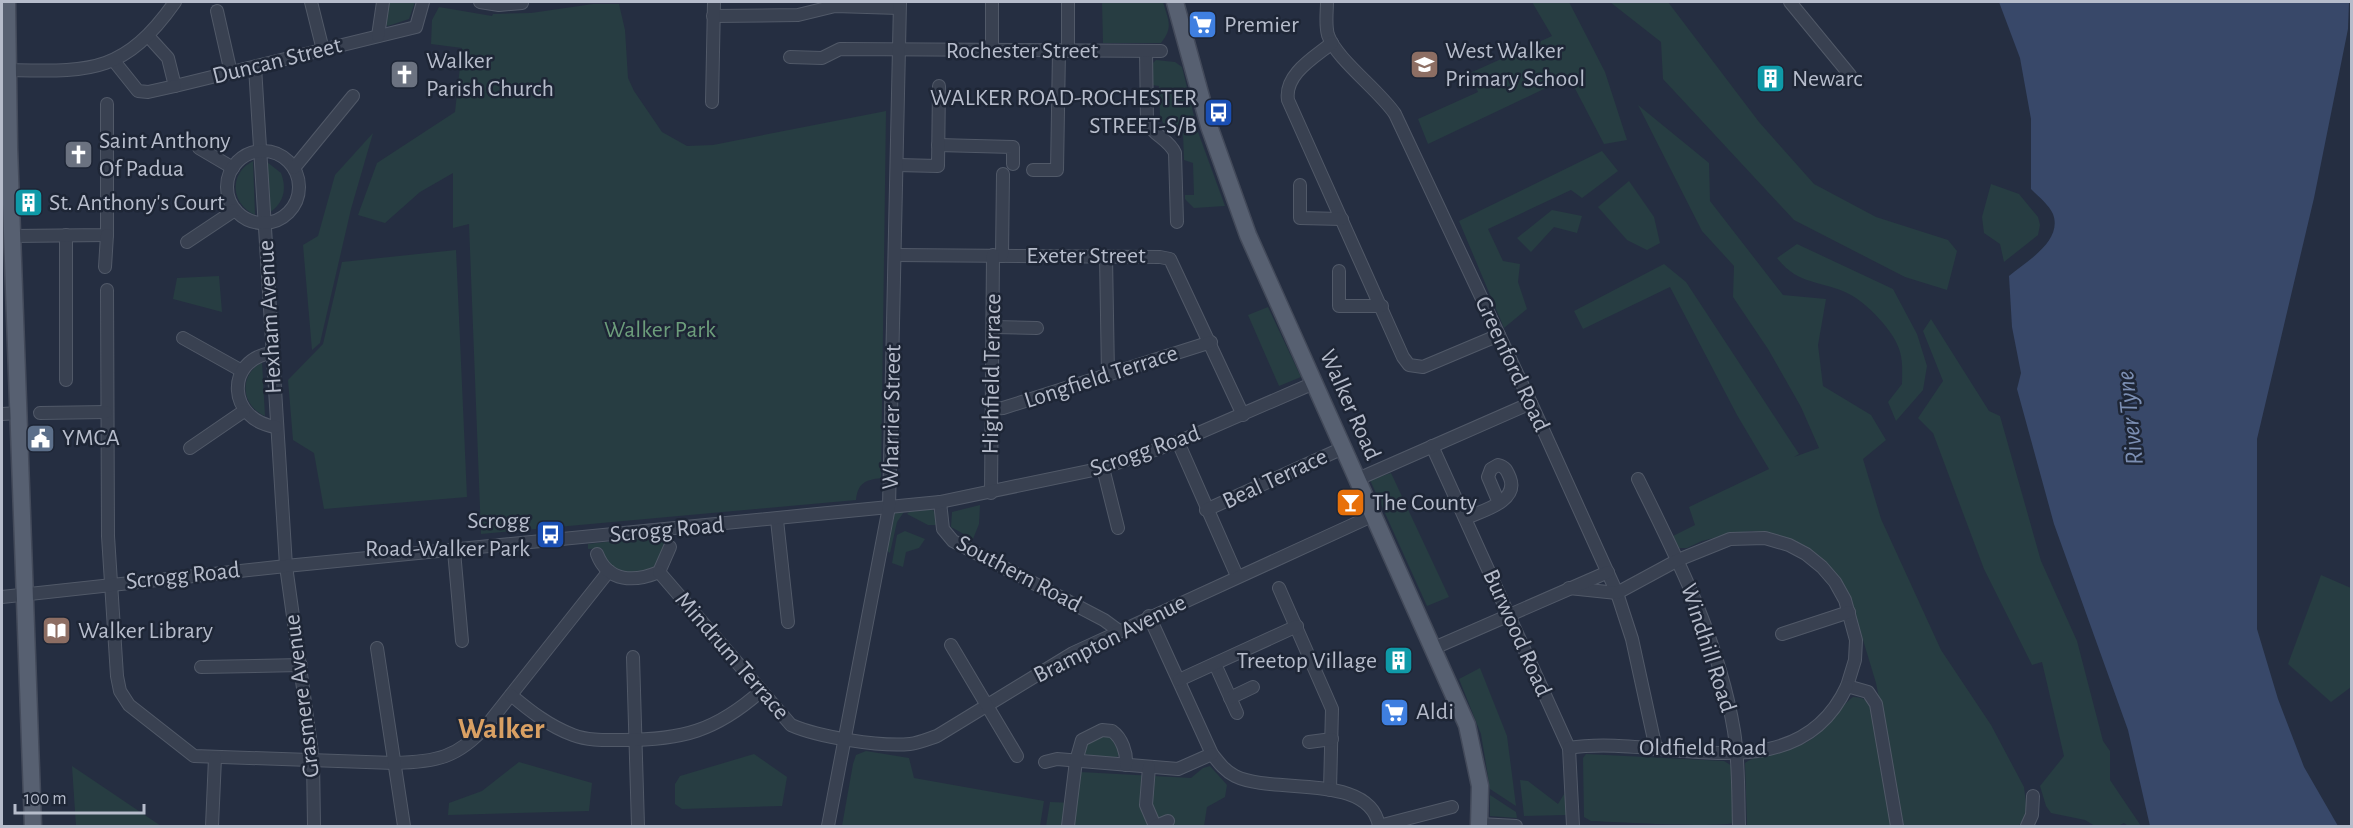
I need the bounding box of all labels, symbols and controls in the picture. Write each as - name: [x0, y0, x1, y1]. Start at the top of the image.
- supermarket icon: Premier: [1187, 9, 1219, 41]
- place label: Premier: [1224, 13, 1299, 37]
- street label: Duncan Street: [210, 33, 345, 89]
- street label: Rochester Street: [946, 39, 1099, 63]
- place label: West Walker Primary School: [1445, 39, 1585, 91]
- place label: Walker Parish Church: [426, 49, 554, 101]
- school or university icon: West Walker Primary School: [1408, 49, 1440, 81]
- church icon: Walker Parish Church: [389, 59, 421, 91]
- building icon: Newarc: [1755, 63, 1787, 95]
- place label: Newarc: [1792, 67, 1863, 91]
- place label: WALKER ROAD-ROCHESTER STREET-S/B: [930, 86, 1197, 138]
- bus stop icon: WALKER ROAD-ROCHESTER STREET-S/B: [1202, 96, 1234, 128]
- place label: Saint Anthony Of Padua: [99, 129, 231, 181]
- church icon: Saint Anthony Of Padua: [62, 139, 94, 171]
- building icon: St. Anthony's Court: [12, 187, 44, 219]
- place label: St. Anthony's Court: [49, 191, 225, 215]
- street label: Hexham Avenue: [254, 240, 286, 394]
- street label: Exeter Street: [1026, 244, 1146, 268]
- street label: Highfield Terrace: [979, 293, 1005, 455]
- street label: Greenford Road: [1470, 293, 1554, 435]
- park label: Walker Park: [604, 318, 716, 342]
- street label: Longfield Terrace: [1021, 341, 1181, 413]
- street label: Wharrier Street: [879, 344, 905, 490]
- street label: Walker Road: [1315, 346, 1385, 464]
- water label: River Tyne: [2112, 369, 2148, 467]
- street label: Scrogg Road: [1087, 421, 1203, 481]
- public building icon: YMCA: [25, 422, 57, 454]
- place label: YMCA: [62, 426, 120, 450]
- street label: Beal Terrace: [1219, 444, 1331, 514]
- bar icon: The County: [1335, 487, 1367, 519]
- place label: The County: [1372, 491, 1477, 515]
- place label: Scrogg Road-Walker Park: [365, 509, 530, 561]
- street label: Scrogg Road: [609, 513, 725, 547]
- bus stop icon: Scrogg Road-Walker Park: [535, 519, 567, 551]
- street label: Southern Road: [952, 531, 1086, 617]
- street label: Scrogg Road: [125, 558, 241, 594]
- street label: Burwood Road: [1478, 566, 1556, 700]
- street label: Windhill Road: [1676, 581, 1740, 715]
- street label: Mindrum Terrace: [670, 588, 794, 724]
- street label: Brampton Avenue: [1030, 590, 1190, 688]
- street label: Grasmere Avenue: [280, 613, 324, 779]
- library icon: Walker Library: [41, 615, 73, 647]
- place label: Walker Library: [78, 619, 213, 643]
- building icon: Treetop Village: [1382, 645, 1414, 677]
- place label: Treetop Village: [1237, 649, 1377, 673]
- supermarket icon: Aldi: [1379, 696, 1411, 728]
- place label: Aldi: [1416, 700, 1454, 724]
- district label: Walker: [458, 714, 545, 744]
- street label: Oldfield Road: [1639, 736, 1767, 760]
- scale bar: [15, 777, 144, 815]
- text: 100 m: [24, 790, 67, 808]

